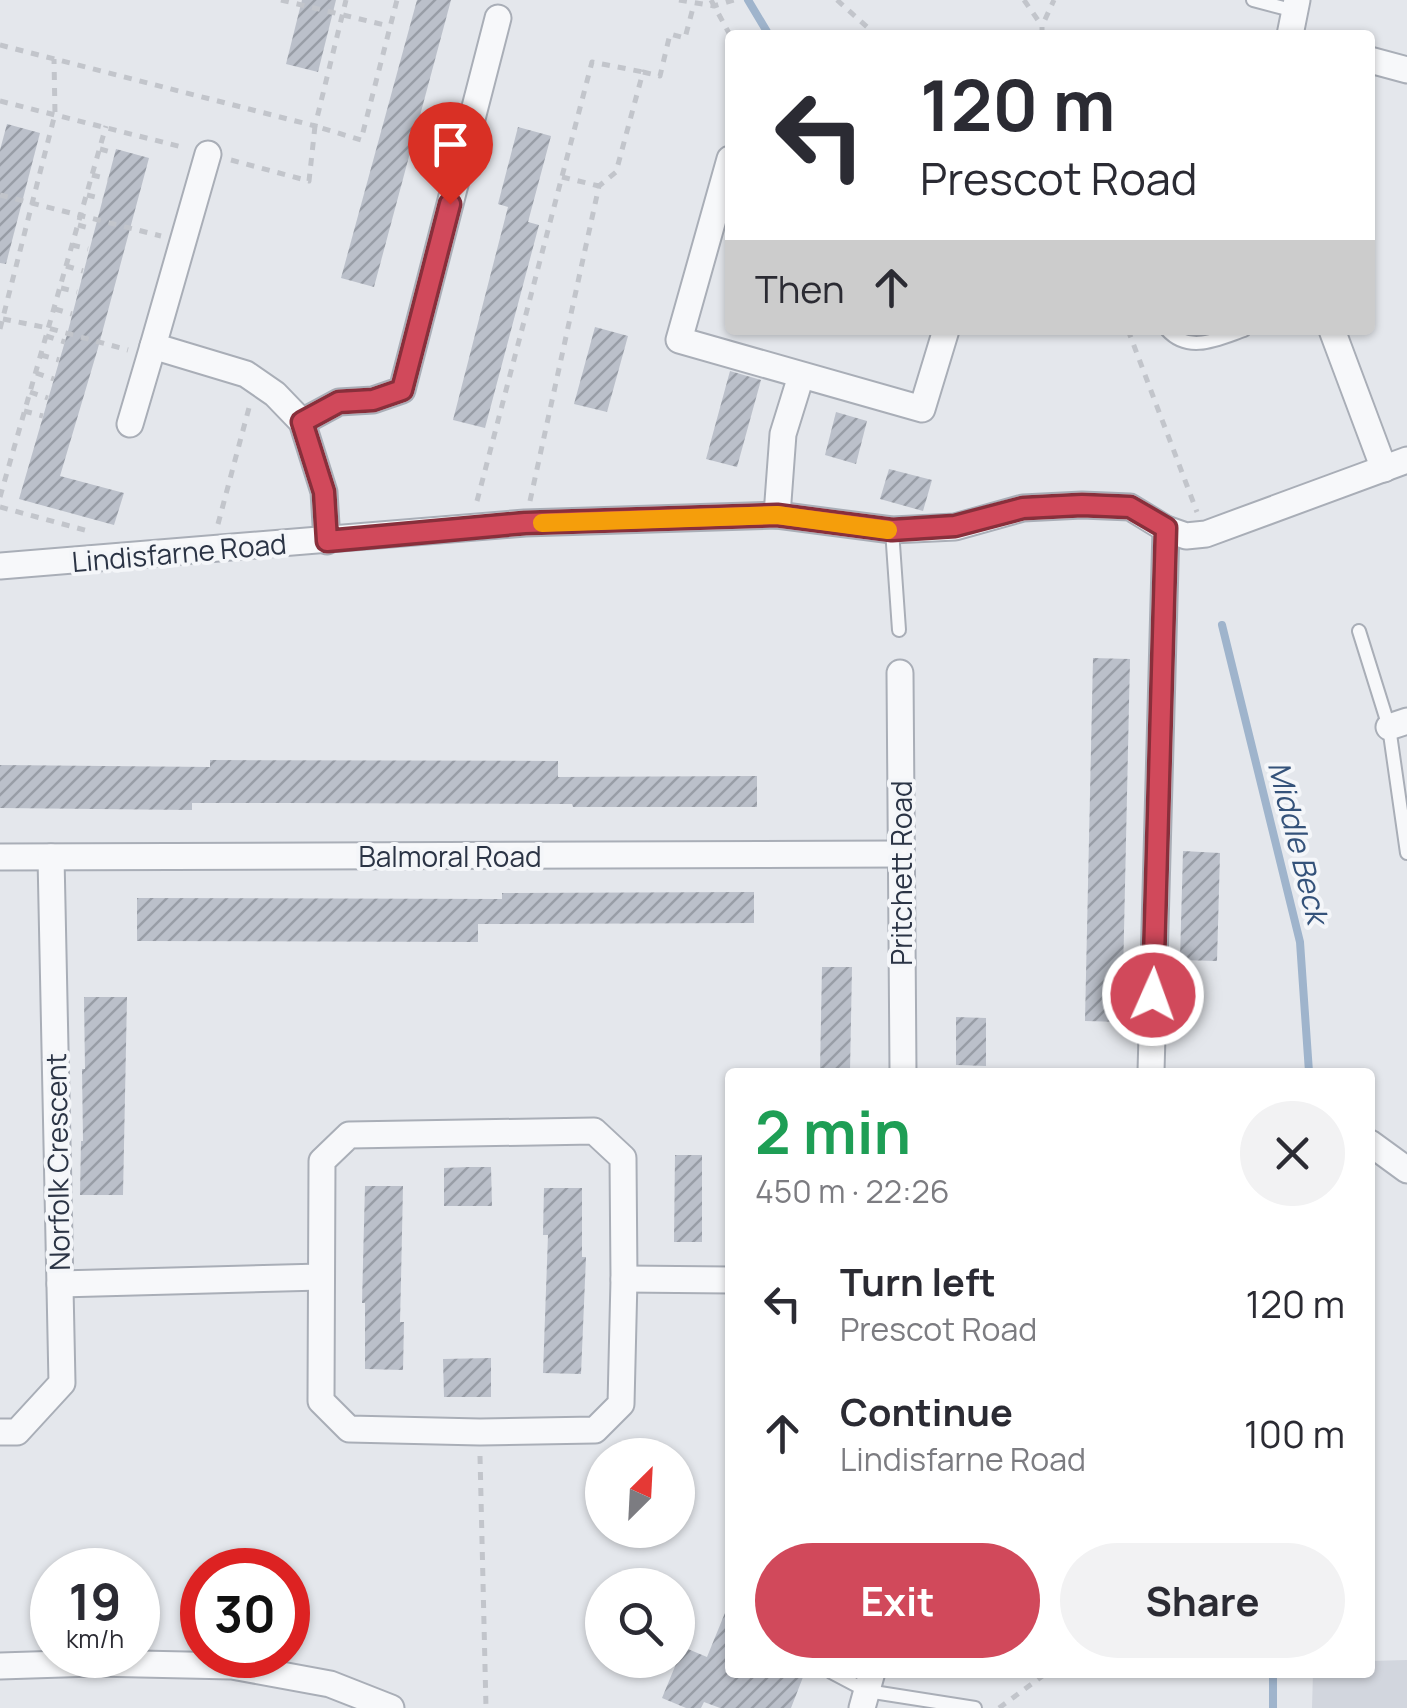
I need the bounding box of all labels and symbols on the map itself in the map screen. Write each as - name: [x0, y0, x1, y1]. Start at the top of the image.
- pin: [408, 102, 493, 205]
- street label: Lindisfarne Road: [70, 524, 288, 580]
- water label: Middle Beck: [1259, 757, 1340, 931]
- street label: Pritchett Road: [882, 780, 920, 966]
- street label: Balmoral Road: [358, 837, 542, 875]
- position arrow: [1101, 943, 1205, 1047]
- street label: Norfolk Crescent: [36, 1053, 78, 1271]
- north arrow: [585, 1438, 695, 1548]
- speed limit sign: 30: [180, 1548, 310, 1678]

